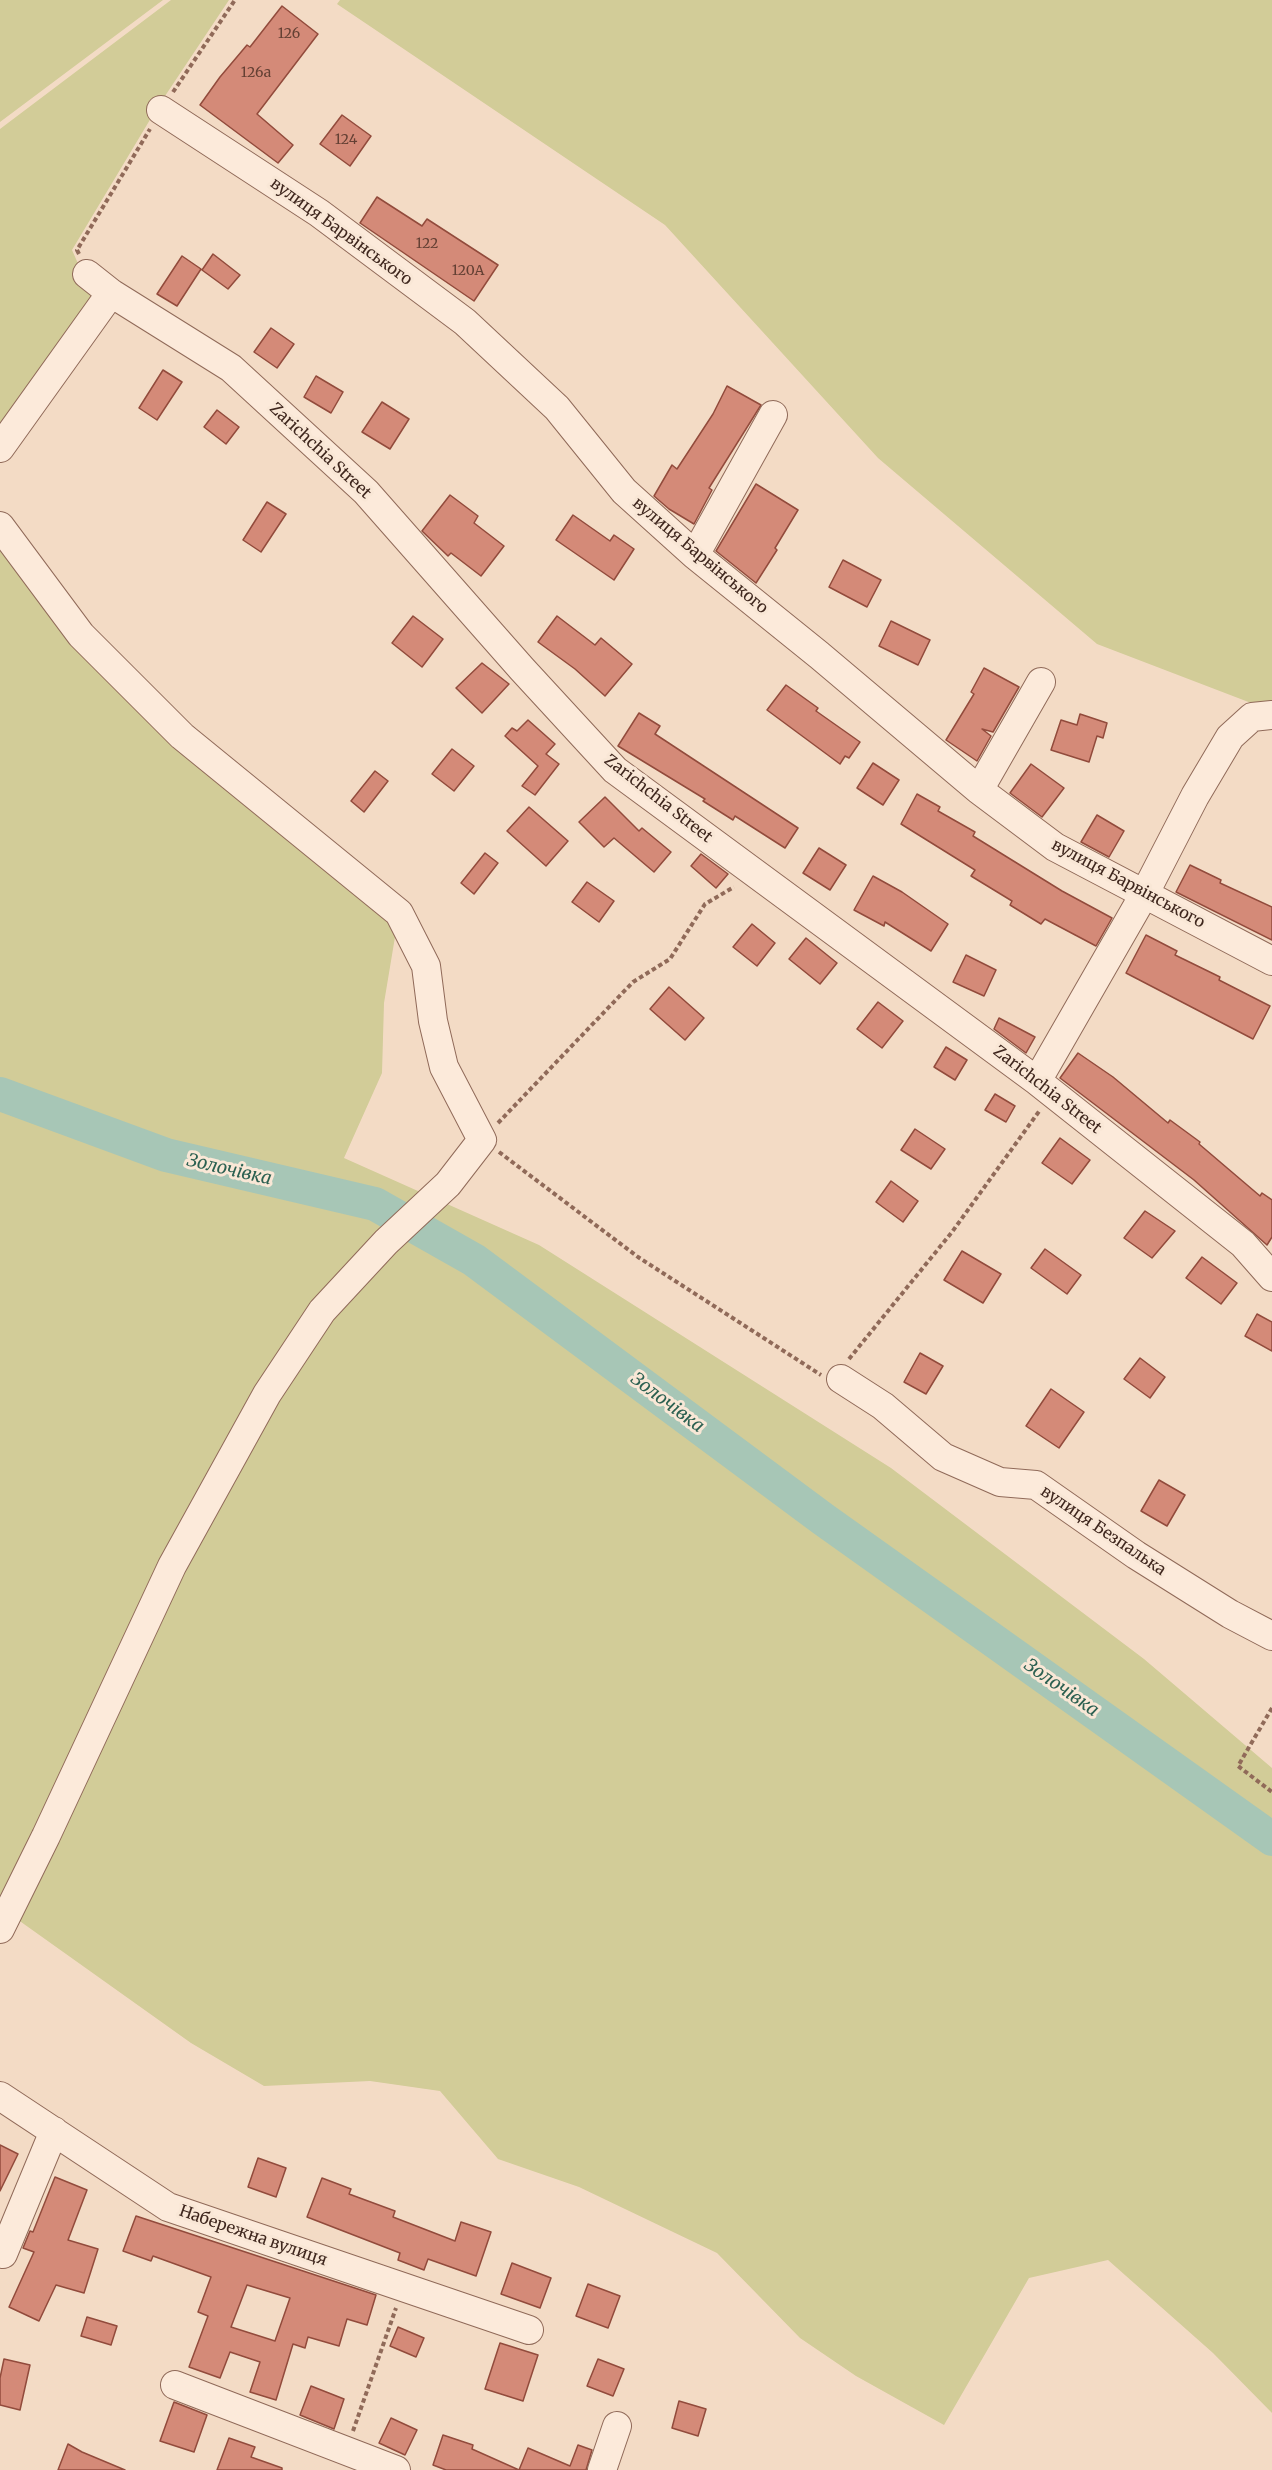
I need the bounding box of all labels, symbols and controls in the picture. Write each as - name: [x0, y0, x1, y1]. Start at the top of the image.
- house number: 126: [278, 26, 300, 42]
- house number: 126а: [241, 65, 271, 81]
- house number: 124: [335, 132, 357, 148]
- street label: вулиця Барвінського: [266, 174, 416, 290]
- house number: 122: [416, 236, 438, 252]
- house number: 120А: [452, 263, 484, 279]
- street label: Zarichchia Street: [265, 399, 375, 503]
- street label: вулиця Барвінського: [628, 494, 772, 618]
- street label: Zarichchia Street: [600, 751, 716, 847]
- street label: вулиця Барвінського: [1048, 835, 1208, 933]
- street label: Zarichchia Street: [989, 1042, 1105, 1138]
- water label: Золочівка: [184, 1150, 274, 1190]
- water label: Золочівка: [626, 1368, 708, 1438]
- street label: вулиця Безпалька: [1037, 1482, 1169, 1580]
- water label: Золочівка: [1019, 1654, 1103, 1722]
- street label: Набережна вулиця: [177, 2202, 329, 2270]

